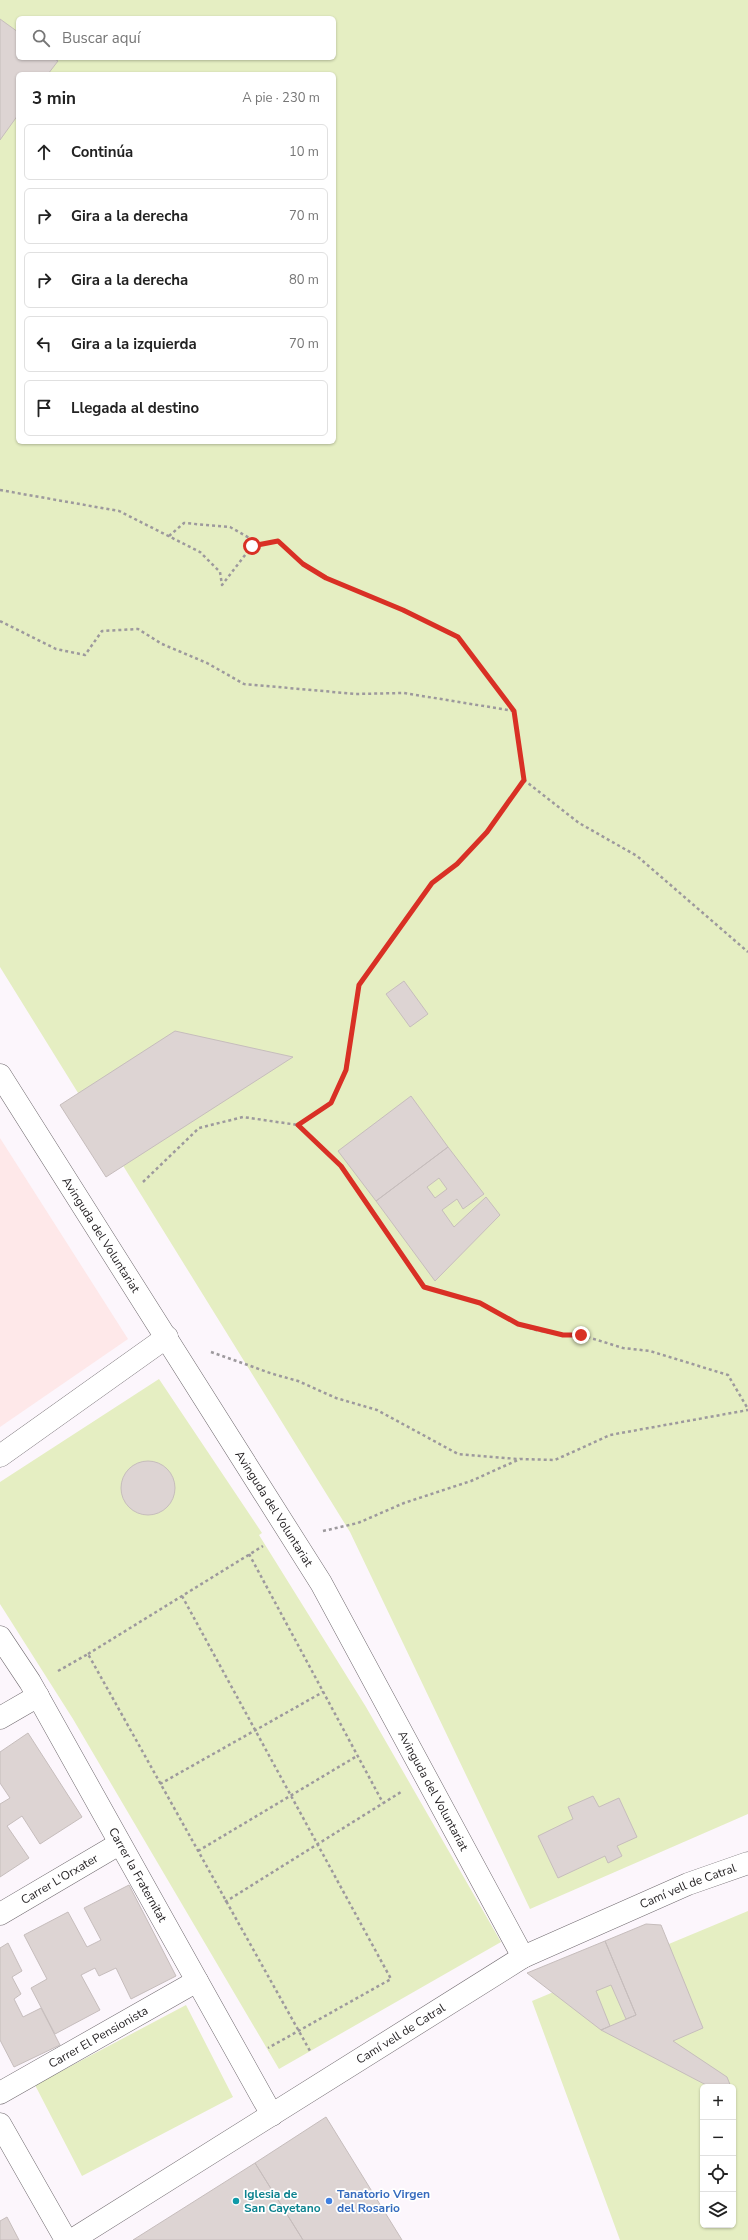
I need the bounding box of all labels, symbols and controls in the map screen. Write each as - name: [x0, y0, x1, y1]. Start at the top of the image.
- search box: [16, 16, 336, 60]
- icon: search: [30, 27, 52, 49]
- text: Buscar aquí: [62, 28, 140, 48]
- text: 3 min: [32, 87, 76, 110]
- text: A pie · 230 m: [242, 89, 320, 107]
- icon: ahead: [33, 141, 55, 163]
- text: Continúa: [71, 142, 133, 162]
- text: 10 m: [289, 143, 319, 161]
- icon: right: [33, 205, 55, 227]
- text: Gira a la derecha: [71, 206, 188, 226]
- text: 70 m: [289, 207, 319, 225]
- icon: right: [33, 269, 55, 291]
- text: Gira a la derecha: [71, 270, 188, 290]
- text: 80 m: [289, 271, 319, 289]
- icon: left: [33, 333, 55, 355]
- text: Gira a la izquierda: [71, 334, 197, 354]
- text: 70 m: [289, 335, 319, 353]
- icon: arrive: [33, 397, 55, 419]
- text: Llegada al destino: [71, 398, 199, 418]
- route start: [243, 537, 261, 555]
- street label: Avinguda del Voluntariat: [58, 1174, 144, 1296]
- route end: [572, 1326, 590, 1344]
- street label: Avinguda del Voluntariat: [231, 1448, 317, 1570]
- street label: Avinguda del Voluntariat: [394, 1728, 472, 1854]
- street label: Carrer la Fraternitat: [105, 1825, 171, 1926]
- street label: Carrer L'Orxater: [18, 1850, 102, 1908]
- street label: Camí vell de Catral: [637, 1860, 739, 1912]
- street label: Camí vell de Catral: [353, 2000, 449, 2068]
- street label: Carrer El Pensionista: [46, 2003, 151, 2072]
- map controls: [700, 2084, 736, 2228]
- button: +: [700, 2084, 736, 2120]
- button: −: [700, 2120, 736, 2156]
- button: locate: [700, 2156, 736, 2192]
- place label: Iglesia de San Cayetano: [244, 2186, 321, 2216]
- place label: Tanatorio Virgen del Rosario: [337, 2186, 430, 2216]
- button: layers: [700, 2192, 736, 2228]
- marker: Iglesia de San Cayetano: [231, 2196, 241, 2206]
- marker: Tanatorio Virgen del Rosario: [324, 2196, 334, 2206]

